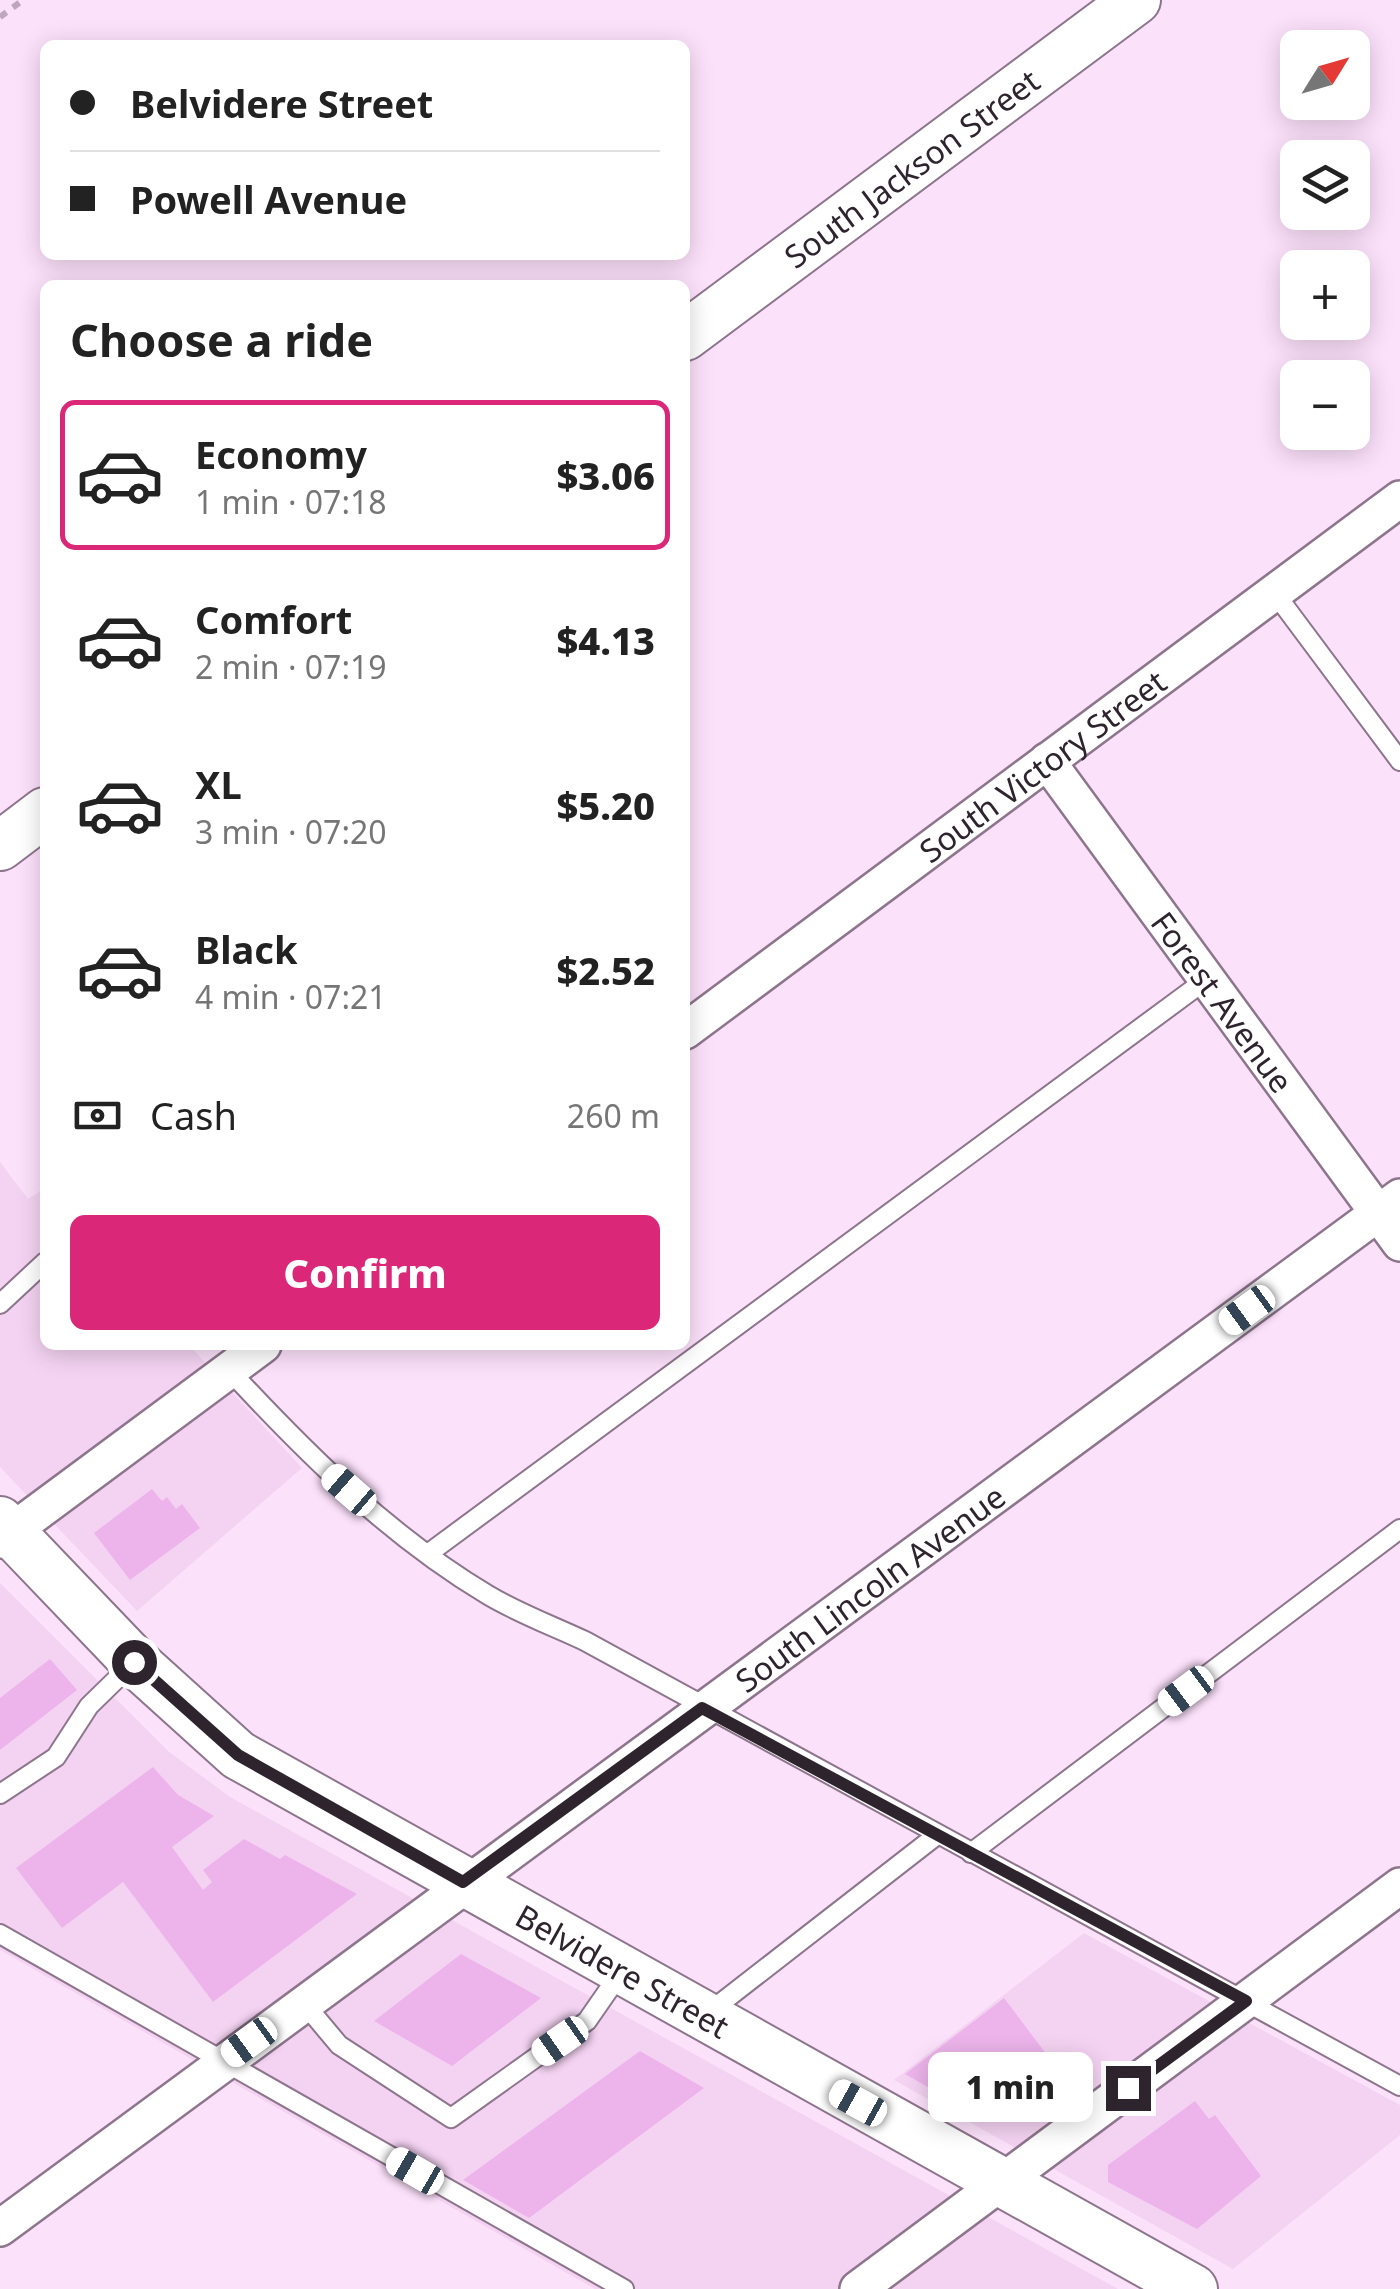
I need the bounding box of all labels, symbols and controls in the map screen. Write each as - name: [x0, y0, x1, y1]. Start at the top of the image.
- north arrow: [1280, 30, 1370, 120]
- map controls: [1280, 30, 1370, 450]
- street label: South Jackson Street: [775, 58, 1047, 277]
- text: Belvidere Street: [130, 77, 433, 129]
- button: layers: [1280, 140, 1370, 230]
- text: Powell Avenue: [130, 173, 407, 225]
- button: +: [1280, 250, 1370, 340]
- text: Choose a ride: [70, 309, 373, 370]
- button: −: [1280, 360, 1370, 450]
- text: Economy: [195, 428, 367, 480]
- icon: car: [75, 430, 165, 520]
- text: $3.06: [556, 449, 655, 501]
- text: 1 min · 07:18: [195, 480, 387, 523]
- text: Comfort: [195, 593, 352, 645]
- icon: car: [75, 595, 165, 685]
- text: $4.13: [556, 614, 655, 666]
- text: 2 min · 07:19: [195, 645, 387, 688]
- street label: South Victory Street: [910, 659, 1174, 871]
- text: XL: [195, 758, 242, 810]
- icon: car: [75, 760, 165, 850]
- text: $5.20: [556, 779, 655, 831]
- text: 3 min · 07:20: [195, 810, 387, 853]
- street label: Forest Avenue: [1142, 902, 1304, 1101]
- text: Black: [195, 923, 298, 975]
- icon: car: [75, 925, 165, 1015]
- text: $2.52: [556, 944, 655, 996]
- text: 4 min · 07:21: [195, 975, 387, 1018]
- icon: cash: [70, 1088, 125, 1143]
- text: Cash: [150, 1089, 237, 1141]
- text: 260 m: [567, 1094, 660, 1137]
- button: Confirm: [70, 1215, 660, 1330]
- car: [1214, 1280, 1280, 1340]
- car: [317, 1459, 381, 1521]
- street label: South Lincoln Avenue: [726, 1474, 1013, 1701]
- route start: [112, 1640, 157, 1685]
- car: [1153, 1661, 1219, 1721]
- street label: Belvidere Street: [509, 1893, 737, 2047]
- car: [216, 2012, 282, 2072]
- car: [527, 2012, 593, 2070]
- callout: 1 min: [928, 2053, 1093, 2123]
- text: 1 min: [966, 2065, 1055, 2108]
- route end: [1106, 2066, 1151, 2111]
- car: [824, 2075, 892, 2131]
- car: [382, 2143, 448, 2199]

